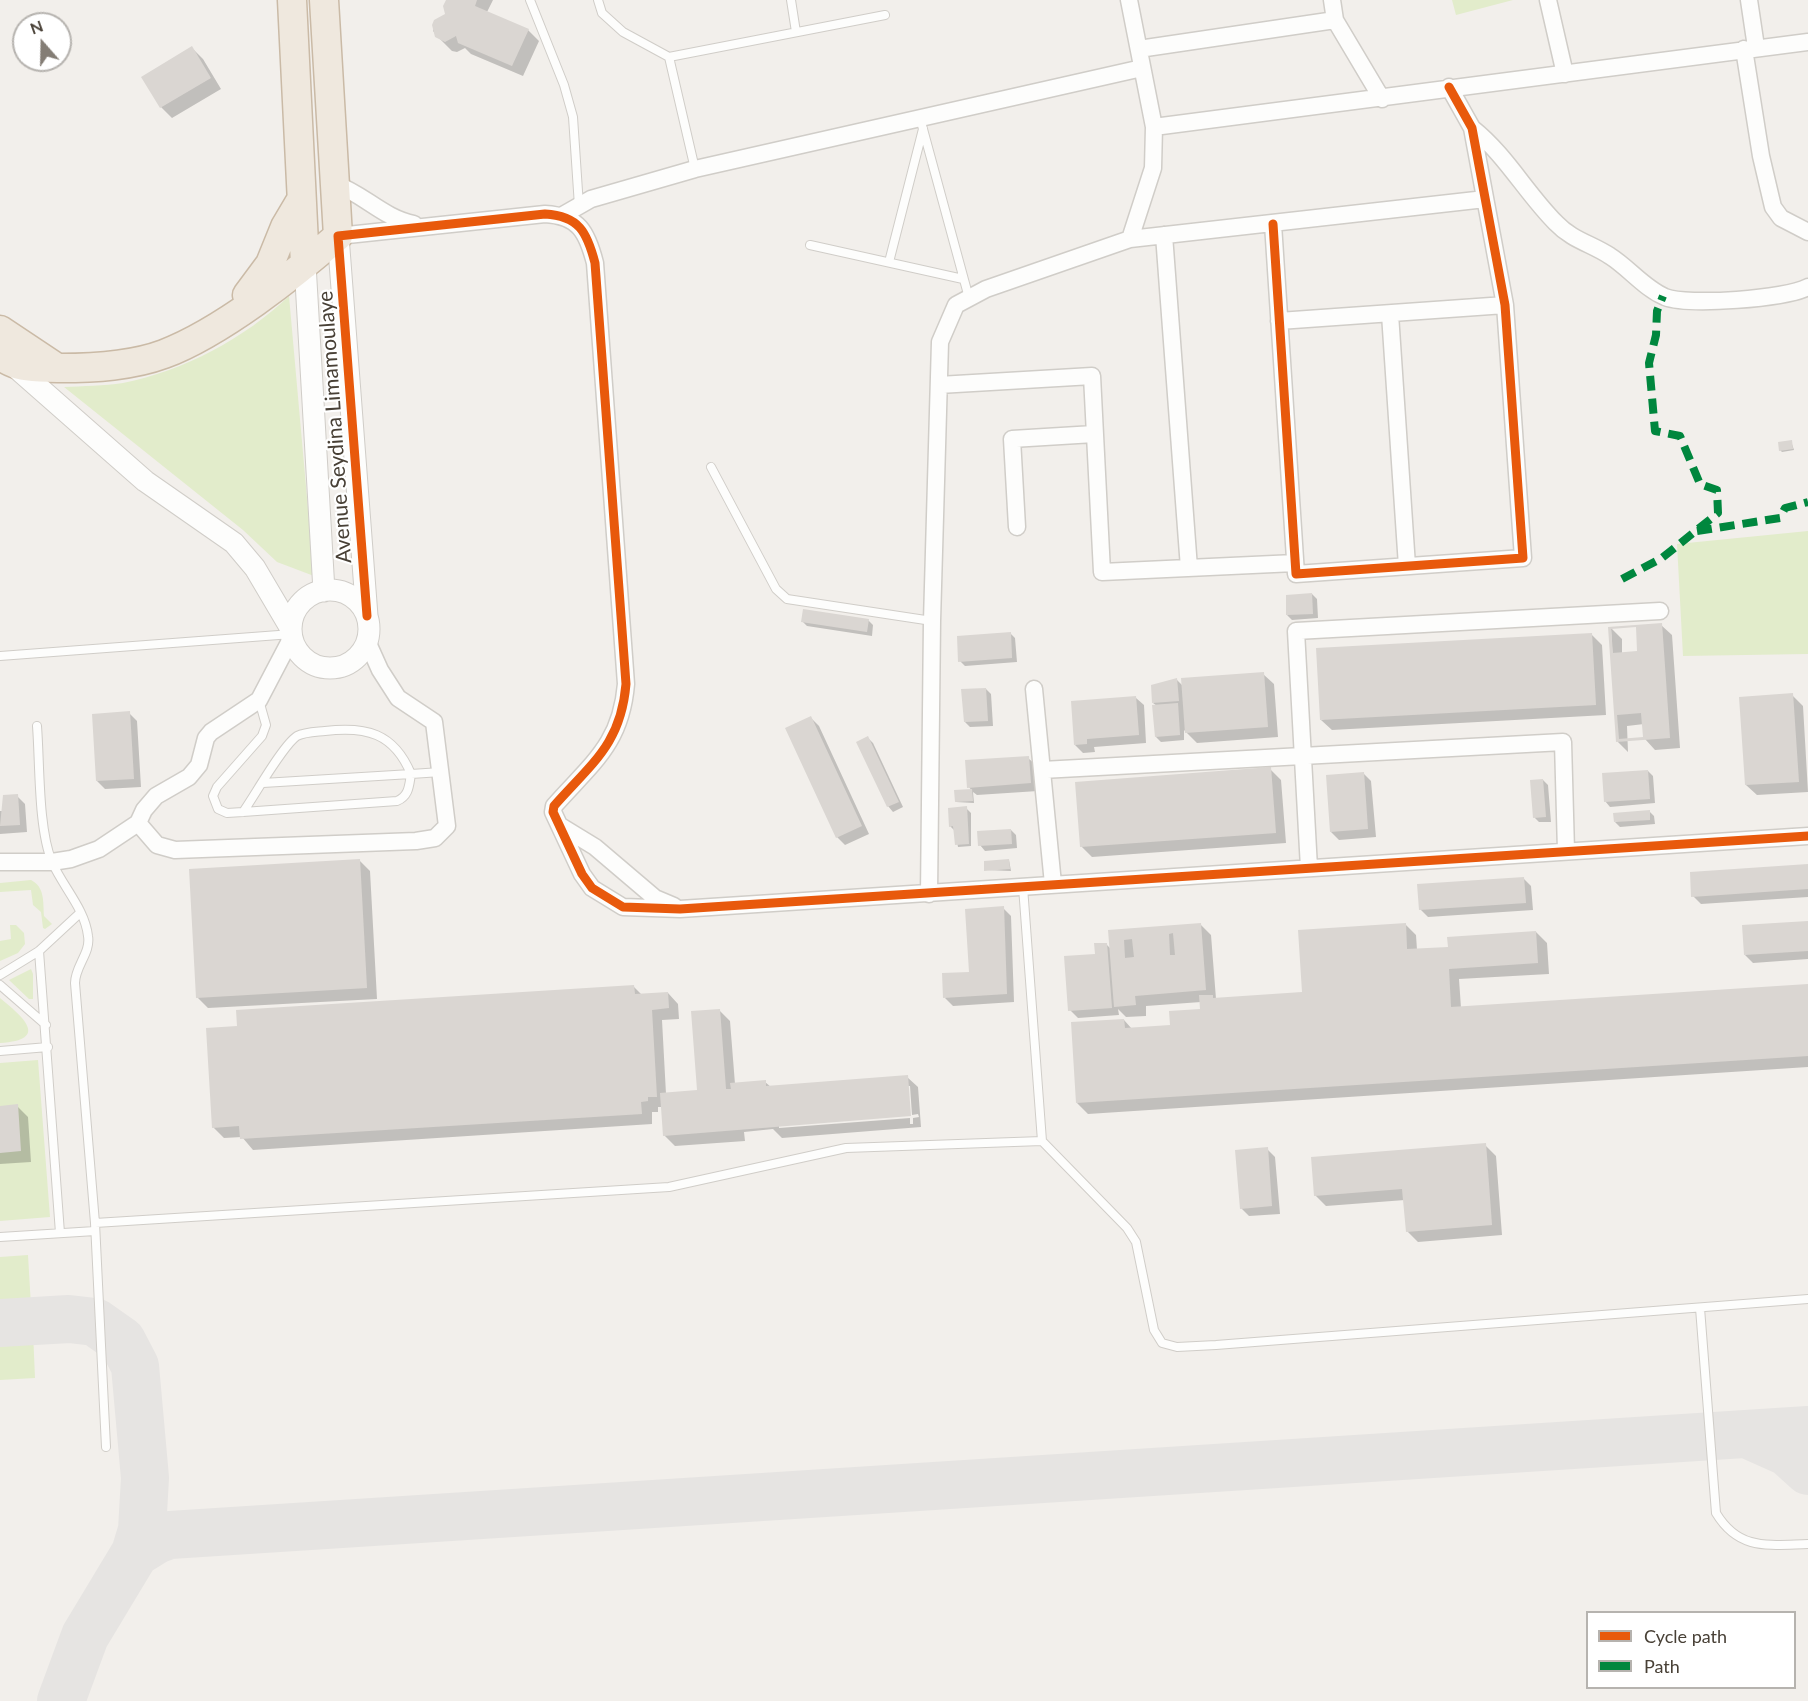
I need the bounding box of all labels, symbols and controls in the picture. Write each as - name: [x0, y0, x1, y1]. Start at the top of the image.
- north arrow: [12, 12, 72, 72]
- text: N: [27, 15, 45, 38]
- street label: Avenue Seydina Limamoulaye: [313, 290, 357, 564]
- legend: [1586, 1611, 1796, 1689]
- text: Cycle path: [1644, 1625, 1727, 1647]
- text: Path: [1644, 1655, 1680, 1677]

